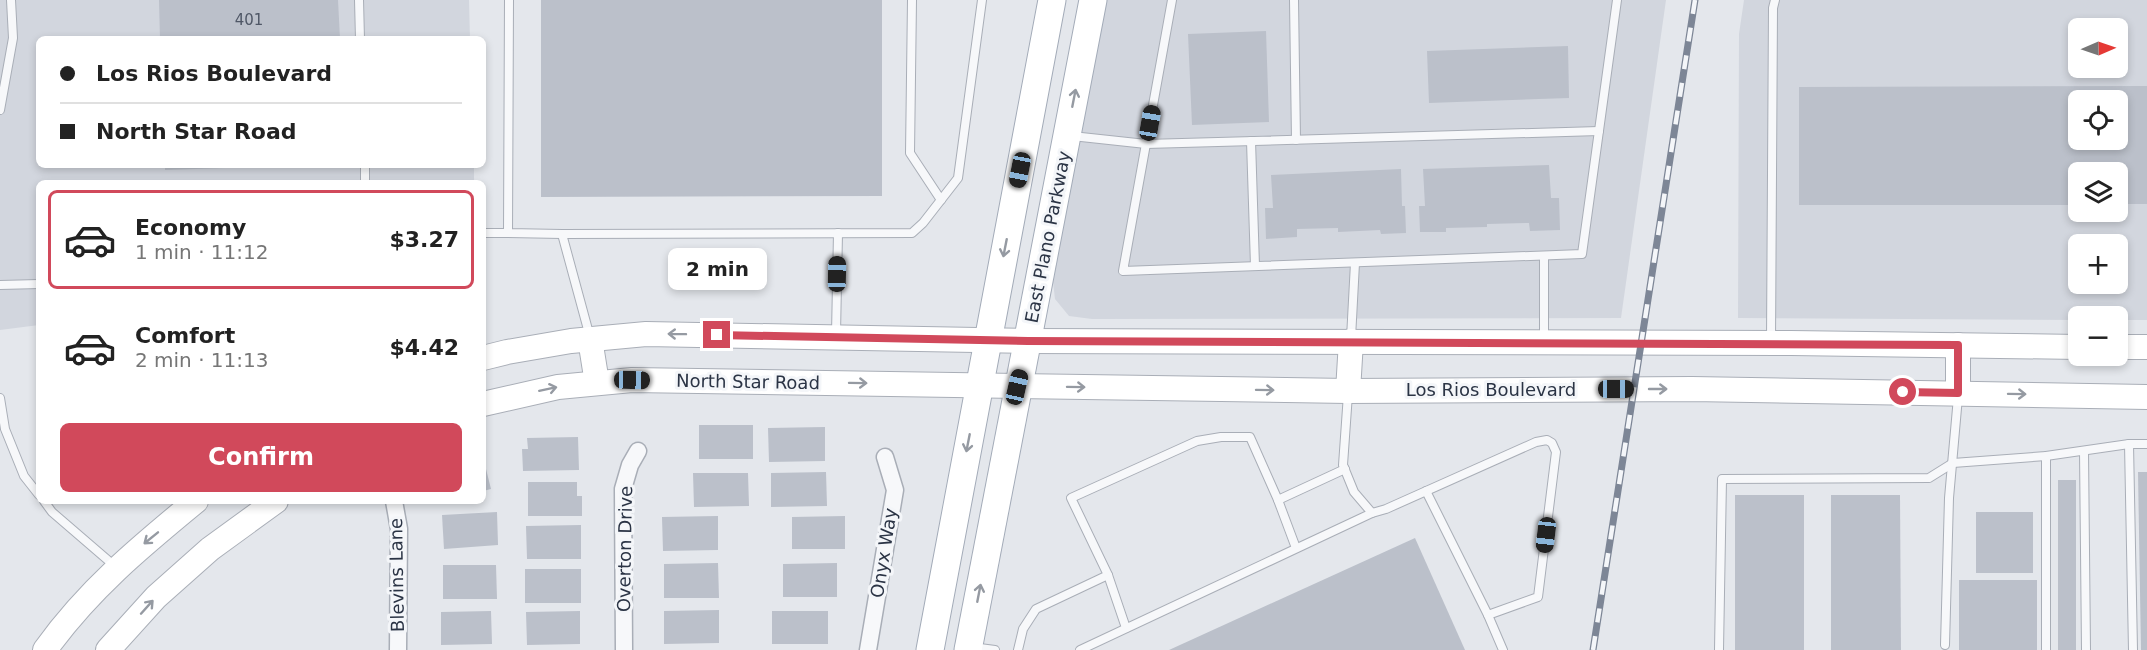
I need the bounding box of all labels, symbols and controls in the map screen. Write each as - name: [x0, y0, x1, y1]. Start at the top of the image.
- house number: 401: [235, 11, 263, 29]
- north arrow: [2068, 18, 2128, 78]
- map controls: [2068, 18, 2128, 366]
- text: Los Rios Boulevard: [96, 61, 332, 86]
- one-way arrow: [1069, 89, 1080, 108]
- button: locate: [2068, 90, 2128, 150]
- car: [1138, 104, 1162, 142]
- text: North Star Road: [96, 119, 297, 144]
- street label: East Plano Parkway: [1021, 149, 1075, 325]
- car: [1008, 151, 1032, 189]
- button: layers: [2068, 162, 2128, 222]
- icon: car: [63, 213, 117, 267]
- text: Economy: [135, 215, 246, 240]
- text: $3.27: [389, 227, 459, 252]
- button: +: [2068, 234, 2128, 294]
- one-way arrow: [999, 238, 1010, 258]
- text: 1 min · 11:12: [135, 240, 269, 264]
- callout: 2 min: [668, 248, 766, 290]
- car: [828, 256, 846, 292]
- text: 2 min: [686, 257, 749, 281]
- button: −: [2068, 306, 2128, 366]
- icon: car: [63, 321, 117, 375]
- route end: [703, 321, 730, 348]
- text: Comfort: [135, 323, 235, 348]
- one-way arrow: [667, 329, 687, 340]
- text: $4.42: [389, 335, 459, 360]
- text: 2 min · 11:13: [135, 348, 269, 372]
- car: [1004, 367, 1030, 407]
- street label: North Star Road: [676, 370, 820, 393]
- car: [614, 371, 650, 389]
- one-way arrow: [848, 378, 868, 389]
- route start: [1889, 378, 1916, 405]
- street label: Los Rios Boulevard: [1406, 379, 1576, 400]
- car: [1598, 380, 1634, 398]
- one-way arrow: [1065, 382, 1085, 393]
- one-way arrow: [538, 383, 557, 394]
- one-way arrow: [1648, 383, 1668, 395]
- one-way arrow: [1254, 384, 1274, 395]
- one-way arrow: [2006, 389, 2026, 400]
- button: Confirm: [60, 423, 462, 492]
- one-way arrow: [962, 432, 973, 452]
- street label: Overton Drive: [613, 486, 636, 612]
- street label: Onyx Way: [866, 506, 901, 599]
- car: [1535, 516, 1557, 554]
- street label: Blevins Lane: [385, 518, 408, 632]
- one-way arrow: [144, 531, 159, 545]
- one-way arrow: [974, 583, 985, 603]
- one-way arrow: [140, 600, 154, 615]

